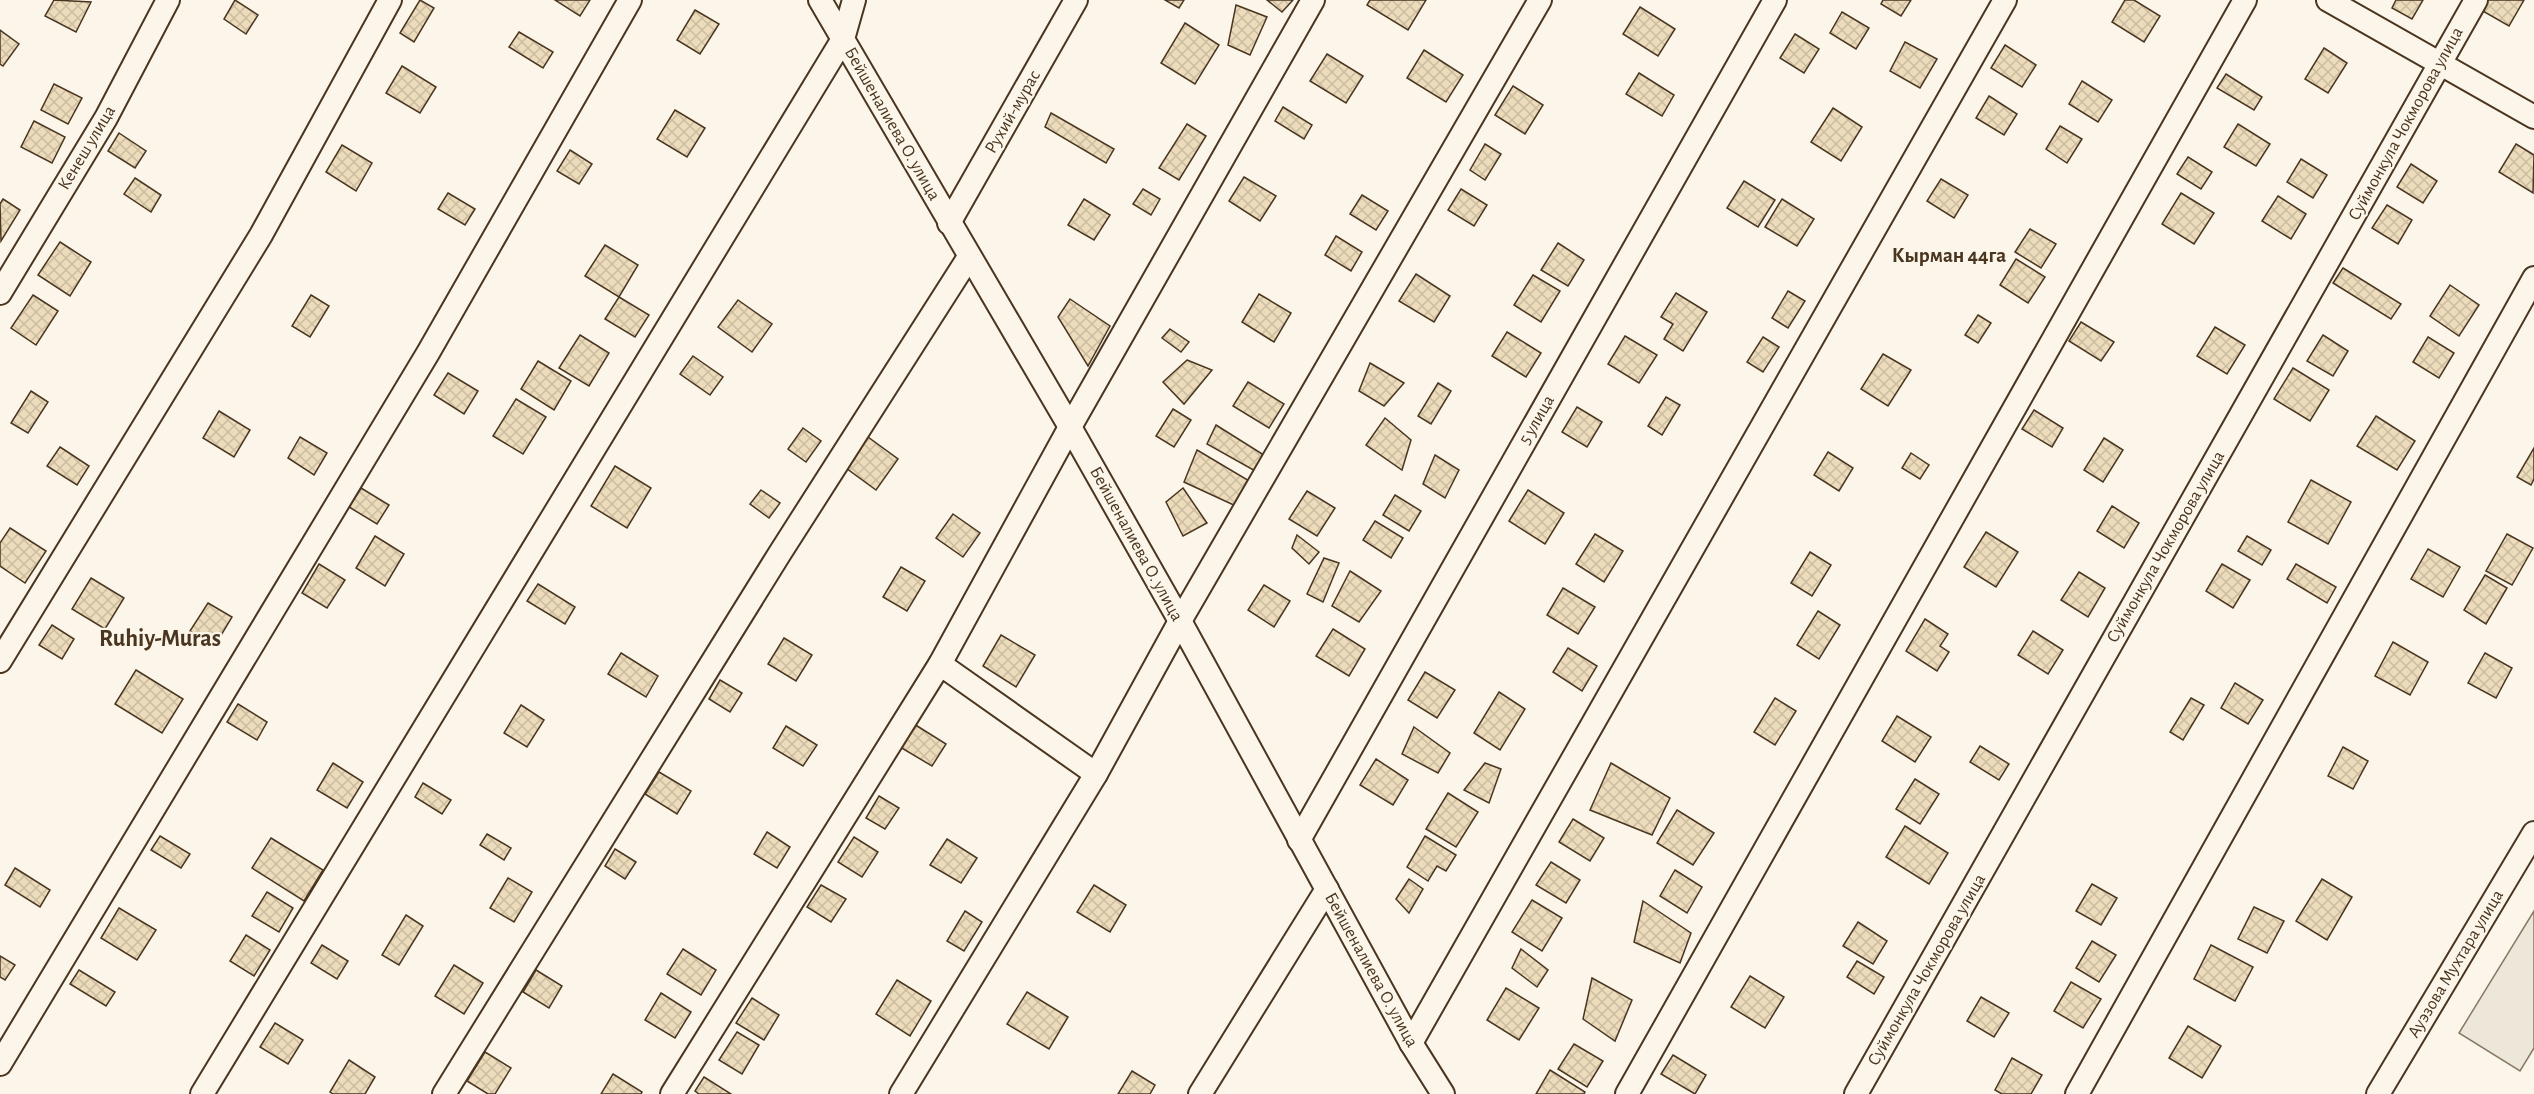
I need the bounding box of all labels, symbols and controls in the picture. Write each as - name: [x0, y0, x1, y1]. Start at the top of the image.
- street label: Суймонкула Чокморова улица: [2345, 24, 2467, 224]
- street label: Бейшеналиева О. улица: [841, 44, 943, 204]
- street label: Рухий-мурас: [982, 67, 1044, 157]
- street label: Кенеш улица: [55, 103, 119, 193]
- district label: Кырман 44га: [1892, 245, 2006, 266]
- street label: 5 улица: [1516, 392, 1558, 448]
- street label: Суймонкула Чокморова улица: [2104, 448, 2228, 646]
- street label: Бейшеналиева О. улица: [1086, 464, 1186, 624]
- district label: Ruhiy-Muras: [99, 627, 221, 651]
- street label: Суймонкула Чокморова улица: [1865, 871, 1989, 1069]
- street label: Ауэзова Мухтара улица: [2405, 887, 2507, 1041]
- street label: Бейшеналиева О. улица: [1321, 890, 1421, 1050]

